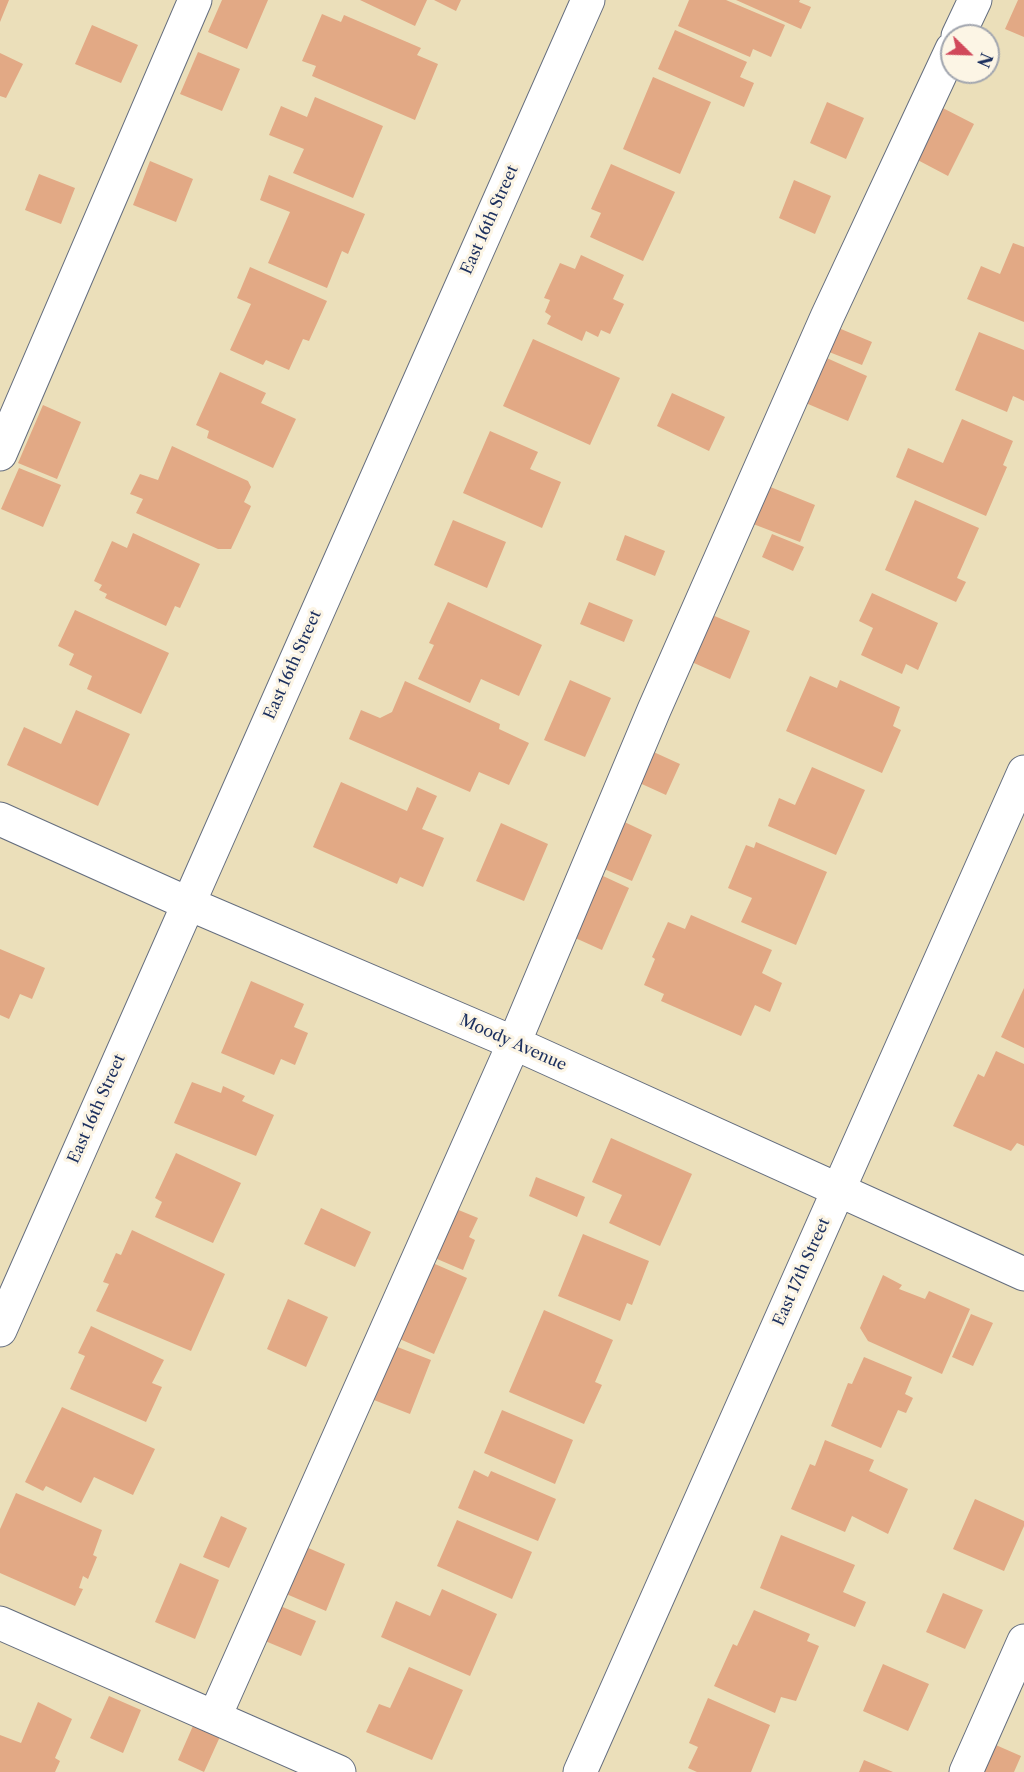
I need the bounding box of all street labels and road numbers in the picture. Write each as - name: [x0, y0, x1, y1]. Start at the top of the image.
- street label: East 16th Street: [457, 162, 523, 278]
- street label: East 16th Street: [260, 607, 326, 723]
- street label: Moody Avenue: [457, 1011, 569, 1075]
- street label: East 16th Street: [64, 1051, 130, 1167]
- street label: East 17th Street: [770, 1215, 834, 1329]

